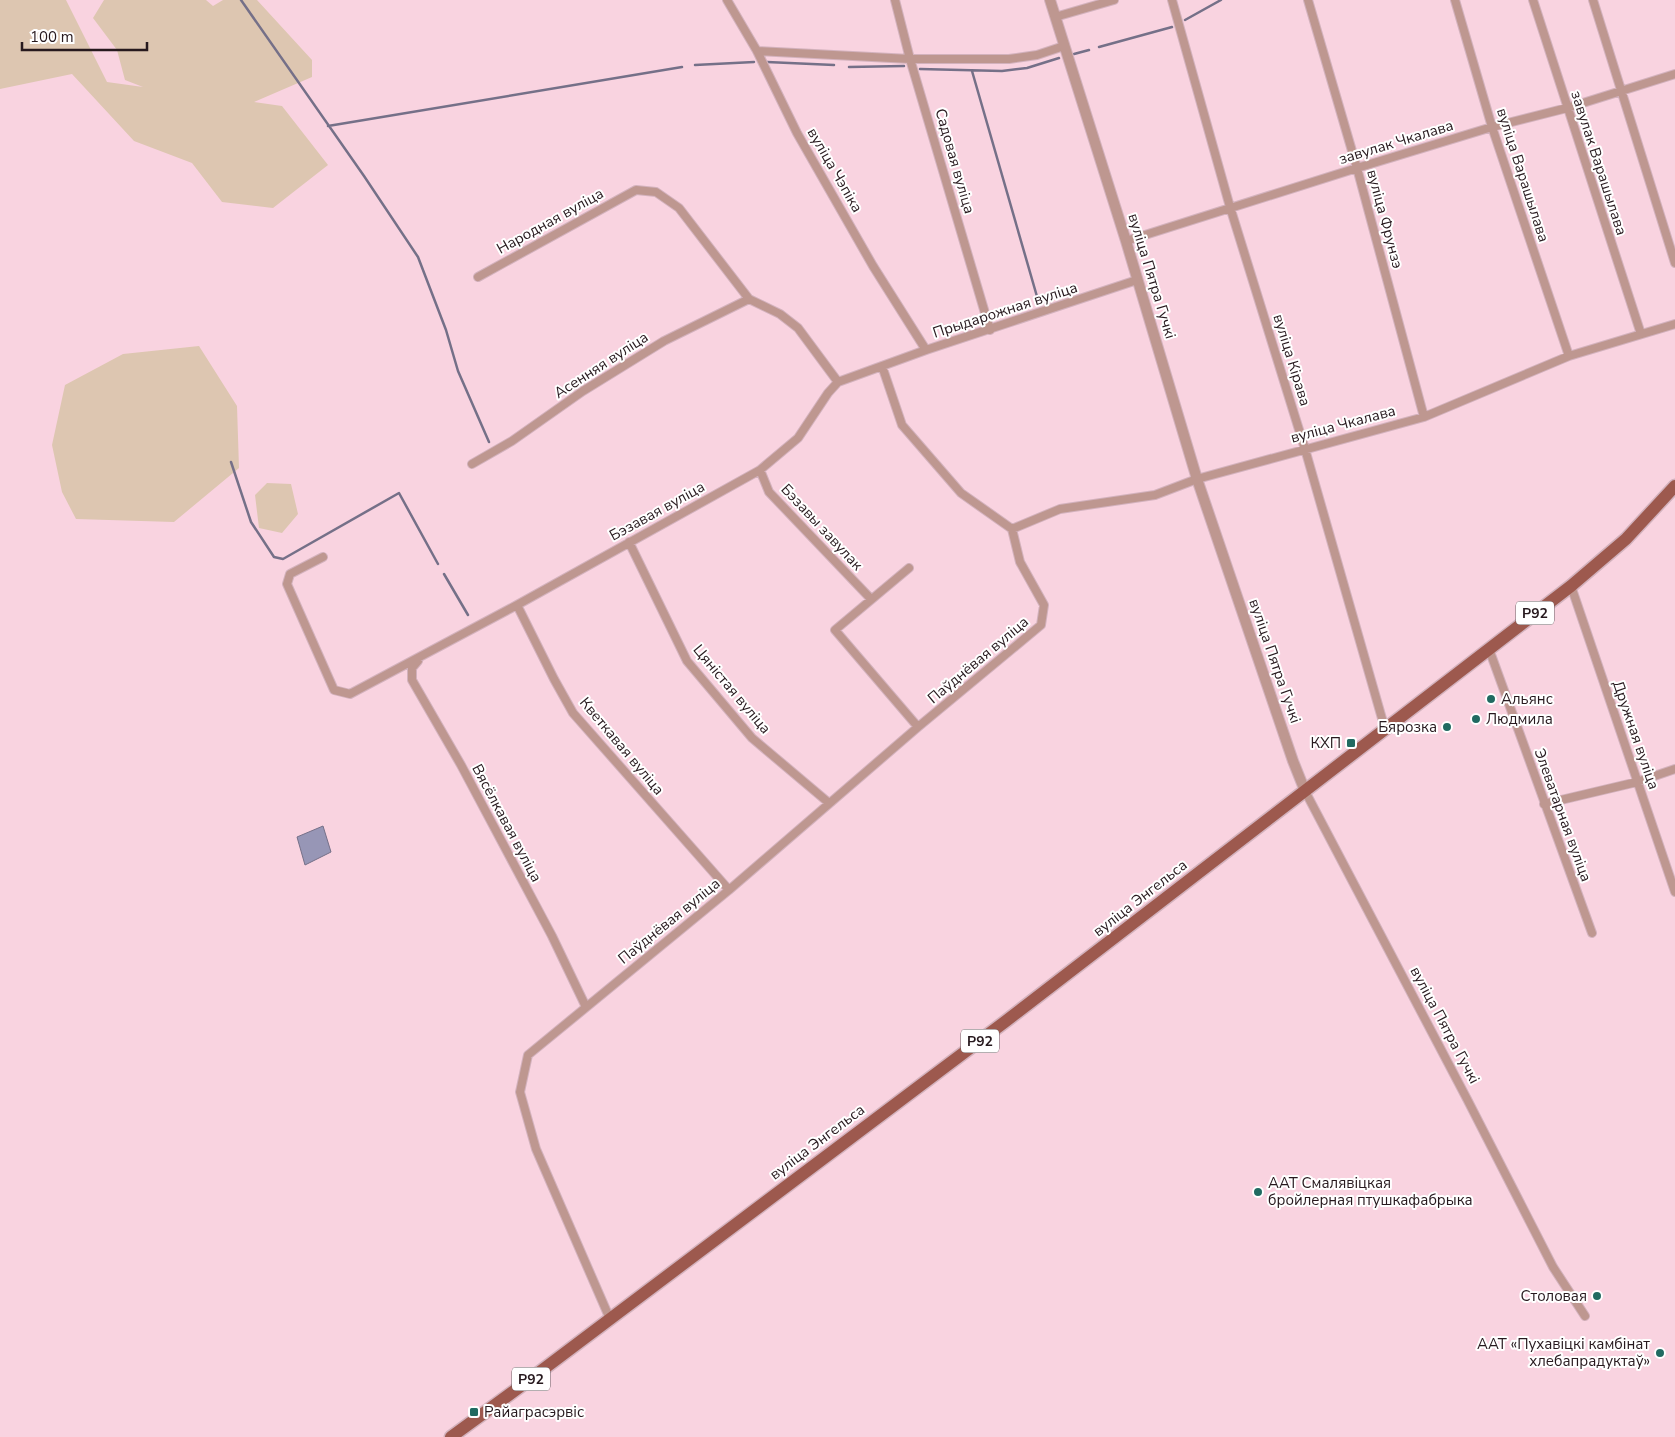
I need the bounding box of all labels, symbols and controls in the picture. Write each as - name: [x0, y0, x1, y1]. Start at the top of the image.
- scale bar: [22, 20, 148, 52]
- text: 100 m: [30, 27, 74, 47]
- street label: завулак Варашылава: [1566, 88, 1632, 238]
- street label: вуліца Варашылава: [1492, 105, 1554, 245]
- street label: Садовая вуліца: [930, 106, 980, 216]
- street label: завулак Чкалава: [1336, 115, 1456, 169]
- street label: вуліца Чэпіка: [803, 124, 867, 216]
- street label: вуліца Фрунзэ: [1362, 167, 1408, 271]
- street label: Народная вуліца: [493, 183, 607, 259]
- street label: вуліца Пятра Гучкі: [1123, 211, 1181, 341]
- street label: Прыдарожная вуліца: [930, 277, 1080, 343]
- street label: вуліца Кірава: [1269, 312, 1315, 408]
- street label: Асенняя вуліца: [550, 327, 652, 403]
- street label: вуліца Чкалава: [1288, 400, 1398, 448]
- street label: Бэзавая вуліца: [606, 477, 708, 545]
- street label: Бэзавы завулак: [777, 479, 867, 575]
- street label: вуліца Пятра Гучкі: [1244, 596, 1306, 726]
- road number: Р92: [1516, 602, 1554, 624]
- street label: Паўднёвая вуліца: [923, 612, 1033, 708]
- street label: Цяністая вуліца: [689, 640, 775, 738]
- street label: Дружная вуліца: [1608, 678, 1664, 792]
- place label: Альянс: [1501, 689, 1553, 709]
- street label: Кветкавая вуліца: [575, 693, 669, 799]
- marker: Альянс: [1485, 693, 1497, 705]
- place label: Людмила: [1486, 709, 1553, 729]
- marker: Людмила: [1470, 713, 1482, 725]
- place label: Бярозка: [1378, 717, 1437, 737]
- marker: Бярозка: [1441, 721, 1453, 733]
- place label: КХП: [1310, 733, 1341, 753]
- marker: КХП: [1345, 737, 1357, 749]
- street label: Элеватарная вуліца: [1530, 746, 1596, 884]
- street label: Вясёлкавая вуліца: [467, 760, 547, 886]
- street label: вуліца Энгельса: [1089, 855, 1191, 941]
- street label: Паўднёвая вуліца: [614, 874, 724, 968]
- street label: вуліца Пятра Гучкі: [1406, 963, 1484, 1087]
- road number: Р92: [961, 1030, 999, 1052]
- street label: вуліца Энгельса: [765, 1100, 869, 1184]
- place label: ААТ Смалявіцкая бройлерная птушкафабрыка: [1268, 1173, 1473, 1210]
- marker: ААТ Смалявіцкая бройлерная птушкафабрыка: [1252, 1186, 1264, 1198]
- place label: Столовая: [1520, 1286, 1587, 1306]
- marker: Столовая: [1591, 1290, 1603, 1302]
- place label: ААТ «Пухавіцкі камбінат хлебапрадуктаў»: [1477, 1334, 1650, 1371]
- marker: ААТ «Пухавіцкі камбінат хлебапрадуктаў»: [1654, 1347, 1666, 1359]
- road number: Р92: [512, 1368, 550, 1390]
- place label: Райаграсэрвіс: [484, 1402, 584, 1422]
- marker: Райаграсэрвіс: [468, 1406, 480, 1418]

